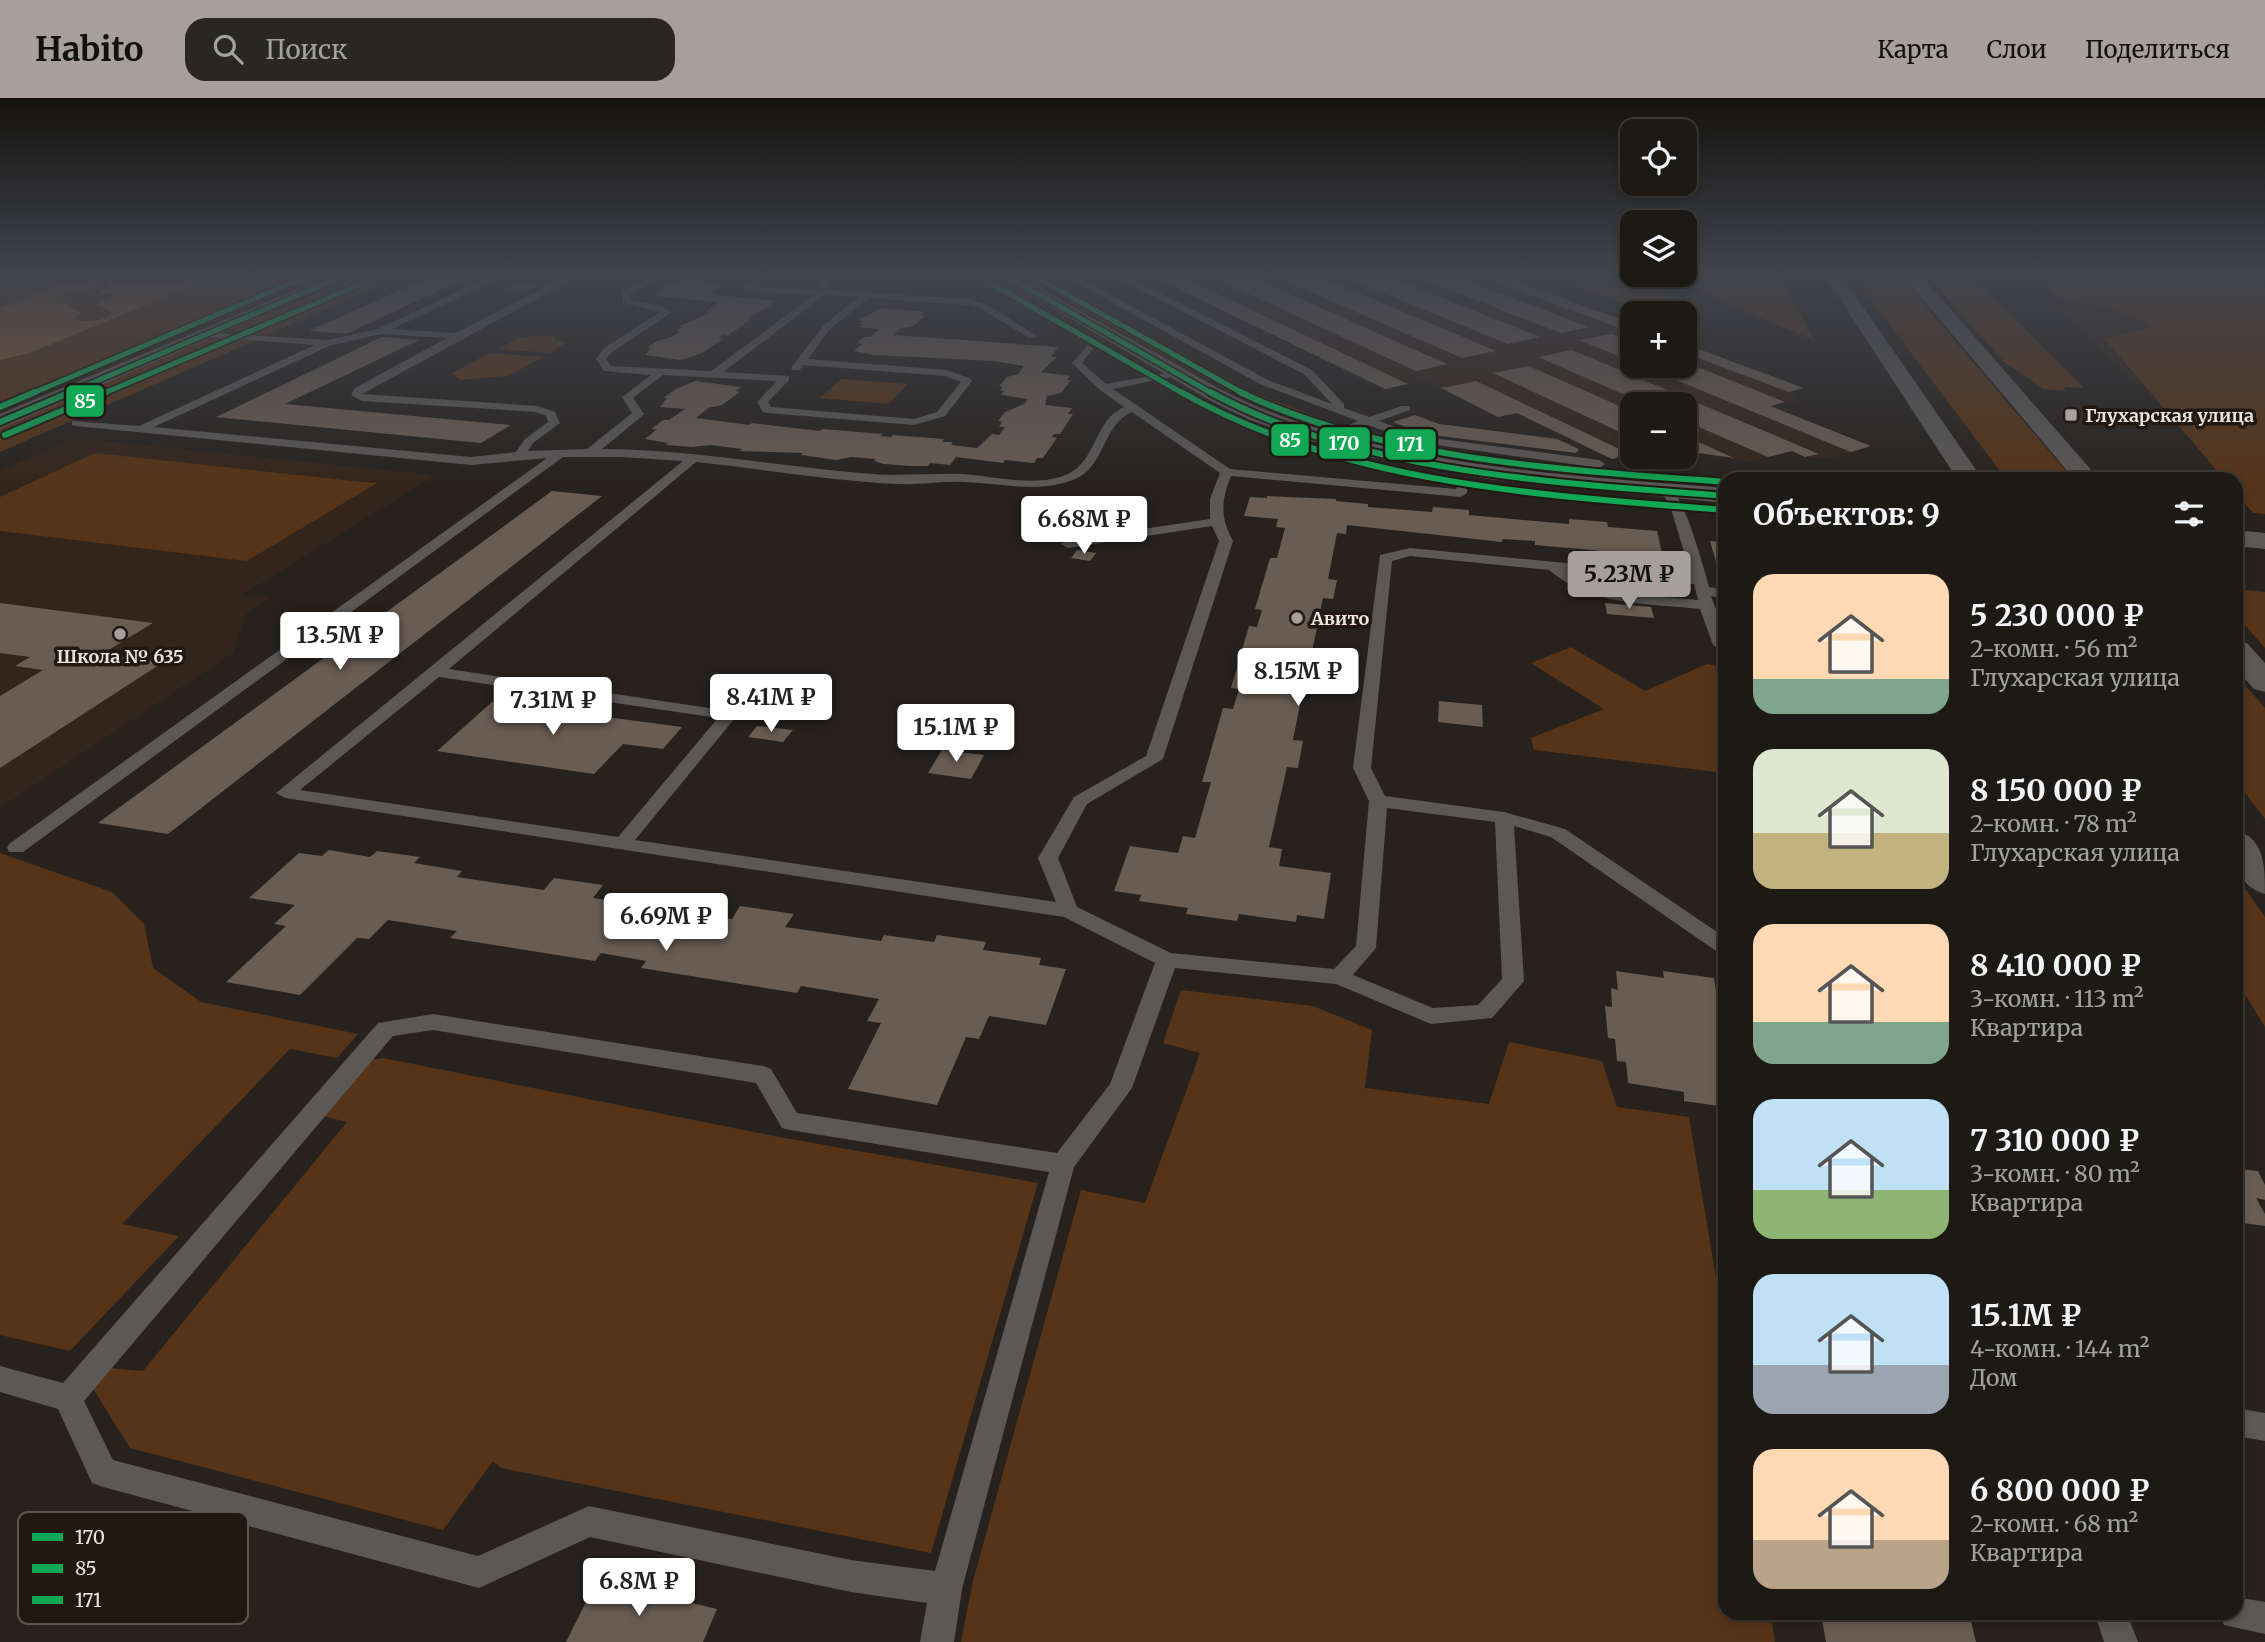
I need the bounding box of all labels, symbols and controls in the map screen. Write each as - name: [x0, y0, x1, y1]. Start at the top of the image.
- search box: [185, 18, 675, 81]
- text: Habito: [35, 29, 143, 70]
- icon: search: [209, 30, 247, 68]
- text: Поиск: [265, 33, 348, 66]
- text: Карта: [1877, 34, 1949, 65]
- text: Слои: [1987, 34, 2047, 65]
- text: Поделиться: [2085, 34, 2230, 65]
- map controls: [1620, 119, 1697, 469]
- button: locate: [1620, 119, 1697, 196]
- button: layers: [1620, 210, 1697, 287]
- button: +: [1620, 301, 1697, 378]
- line badge: 85: [65, 384, 105, 418]
- text: 85: [74, 389, 96, 413]
- button: −: [1620, 392, 1697, 469]
- place label: Глухарская улица: [2085, 404, 2254, 427]
- marker: Глухарская улица: [2063, 407, 2079, 423]
- line badge: 85: [1270, 423, 1310, 457]
- line badge: 170: [1318, 426, 1371, 460]
- text: 85: [1279, 428, 1301, 452]
- line badge: 171: [1384, 428, 1437, 461]
- text: 170: [1328, 431, 1360, 455]
- text: 171: [1396, 432, 1424, 456]
- text: Объектов: 9: [1753, 495, 1940, 533]
- icon: filters: [2170, 495, 2208, 533]
- pin: 6.68M ₽: [1019, 496, 1149, 556]
- text: 6.68M ₽: [1037, 504, 1131, 533]
- pin: 5.23M ₽: [1564, 552, 1694, 611]
- text: 5.23M ₽: [1584, 559, 1674, 588]
- text: 5 230 000 ₽: [1970, 596, 2144, 634]
- icon: home: [1809, 602, 1893, 686]
- place label: Авито: [1310, 607, 1369, 630]
- marker: Авито: [1289, 610, 1305, 626]
- pin: 13.5M ₽: [275, 612, 405, 672]
- text: 13.5M ₽: [296, 620, 384, 649]
- marker: Школа № 635: [112, 626, 128, 642]
- text: 2-комн. · 56 m²: [1970, 634, 2137, 663]
- place label: Школа № 635: [57, 645, 183, 668]
- pin: 8.15M ₽: [1233, 648, 1363, 708]
- text: 8.15M ₽: [1254, 656, 1342, 685]
- text: Глухарская улица: [1970, 663, 2180, 692]
- pin: 8.41M ₽: [706, 674, 836, 734]
- pin: 7.31M ₽: [488, 678, 618, 737]
- text: 8.41M ₽: [726, 682, 816, 711]
- text: 7.31M ₽: [510, 685, 596, 714]
- pin: 15.1M ₽: [891, 704, 1021, 764]
- text: 15.1M ₽: [913, 712, 999, 741]
- text: 8 150 000 ₽: [1970, 771, 2142, 809]
- icon: home: [1809, 777, 1893, 861]
- text: 2-комн. · 78 m²: [1970, 809, 2137, 838]
- text: Глухарская улица: [1970, 838, 2180, 867]
- pin: 6.69M ₽: [601, 894, 731, 953]
- text: 6.69M ₽: [620, 901, 712, 930]
- text: 8 410 000 ₽: [1970, 946, 2141, 984]
- icon: home: [1809, 952, 1893, 1036]
- text: 3-комн. · 113 m²: [1970, 984, 2144, 1013]
- text: Квартира: [1970, 1013, 2083, 1042]
- text: 7 310 000 ₽: [1970, 1121, 2139, 1159]
- icon: home: [1809, 1127, 1893, 1211]
- text: 3-комн. · 80 m²: [1970, 1159, 2140, 1188]
- text: Квартира: [1970, 1188, 2083, 1217]
- text: 15.1M ₽: [1970, 1296, 2081, 1334]
- icon: home: [1809, 1302, 1893, 1386]
- text: 4-комн. · 144 m²: [1970, 1334, 2149, 1363]
- text: Дом: [1970, 1363, 2018, 1392]
- text: 6 800 000 ₽: [1970, 1471, 2150, 1509]
- icon: home: [1809, 1477, 1893, 1561]
- text: 2-комн. · 68 m²: [1970, 1509, 2138, 1538]
- legend: [18, 1512, 248, 1624]
- text: 170: [75, 1525, 105, 1549]
- text: Квартира: [1970, 1538, 2083, 1567]
- text: 85: [75, 1556, 97, 1580]
- pin: 6.8M ₽: [582, 1558, 696, 1618]
- text: 6.8M ₽: [599, 1566, 679, 1595]
- text: 171: [75, 1588, 102, 1612]

